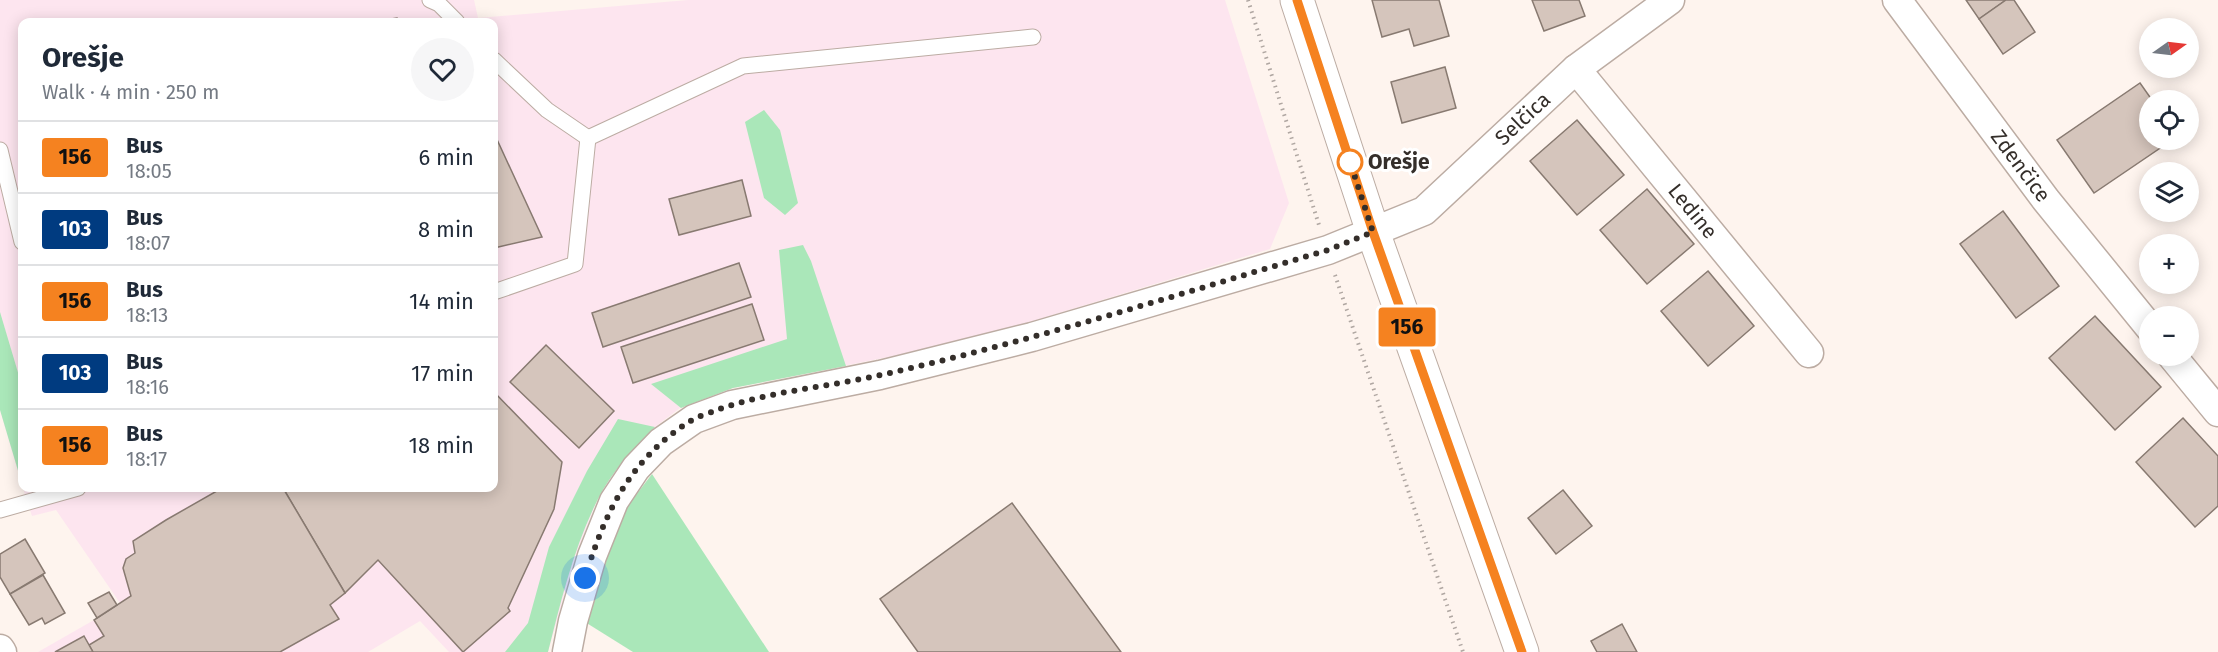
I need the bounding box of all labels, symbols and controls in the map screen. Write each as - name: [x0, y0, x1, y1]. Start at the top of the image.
- north arrow: [2139, 18, 2199, 78]
- map controls: [2139, 18, 2199, 366]
- button: heart: [411, 38, 474, 101]
- text: Orešje: [42, 41, 124, 74]
- text: Walk · 4 min · 250 m: [42, 80, 219, 104]
- street label: Selčica: [1490, 87, 1556, 151]
- button: locate: [2139, 90, 2199, 150]
- street label: Zdenčice: [1985, 125, 2056, 207]
- text: Bus: [126, 132, 163, 159]
- text: 156: [59, 144, 91, 170]
- text: 6 min: [418, 144, 474, 171]
- marker: Orešje: [1337, 149, 1363, 175]
- place label: Orešje: [1368, 149, 1430, 175]
- text: 18:05: [126, 159, 172, 183]
- button: layers: [2139, 162, 2199, 222]
- street label: Ledine: [1662, 178, 1723, 244]
- text: Bus: [126, 204, 163, 231]
- text: 103: [59, 216, 91, 242]
- text: 8 min: [418, 216, 474, 243]
- text: 18:07: [126, 231, 170, 255]
- button: +: [2139, 234, 2199, 294]
- text: Bus: [126, 276, 163, 303]
- text: 156: [59, 288, 91, 314]
- text: 14 min: [409, 288, 474, 315]
- text: 18:13: [126, 303, 168, 327]
- button: −: [2139, 306, 2199, 366]
- line badge: 156: [1372, 308, 1442, 346]
- text: 156: [1391, 314, 1423, 340]
- text: Bus: [126, 348, 163, 375]
- text: 103: [59, 360, 91, 386]
- text: 17 min: [411, 360, 474, 387]
- text: 18:16: [126, 375, 169, 399]
- text: Bus: [126, 420, 163, 447]
- text: 156: [59, 432, 91, 458]
- text: 18 min: [409, 432, 474, 459]
- text: 18:17: [126, 447, 167, 471]
- your location: [570, 563, 600, 593]

